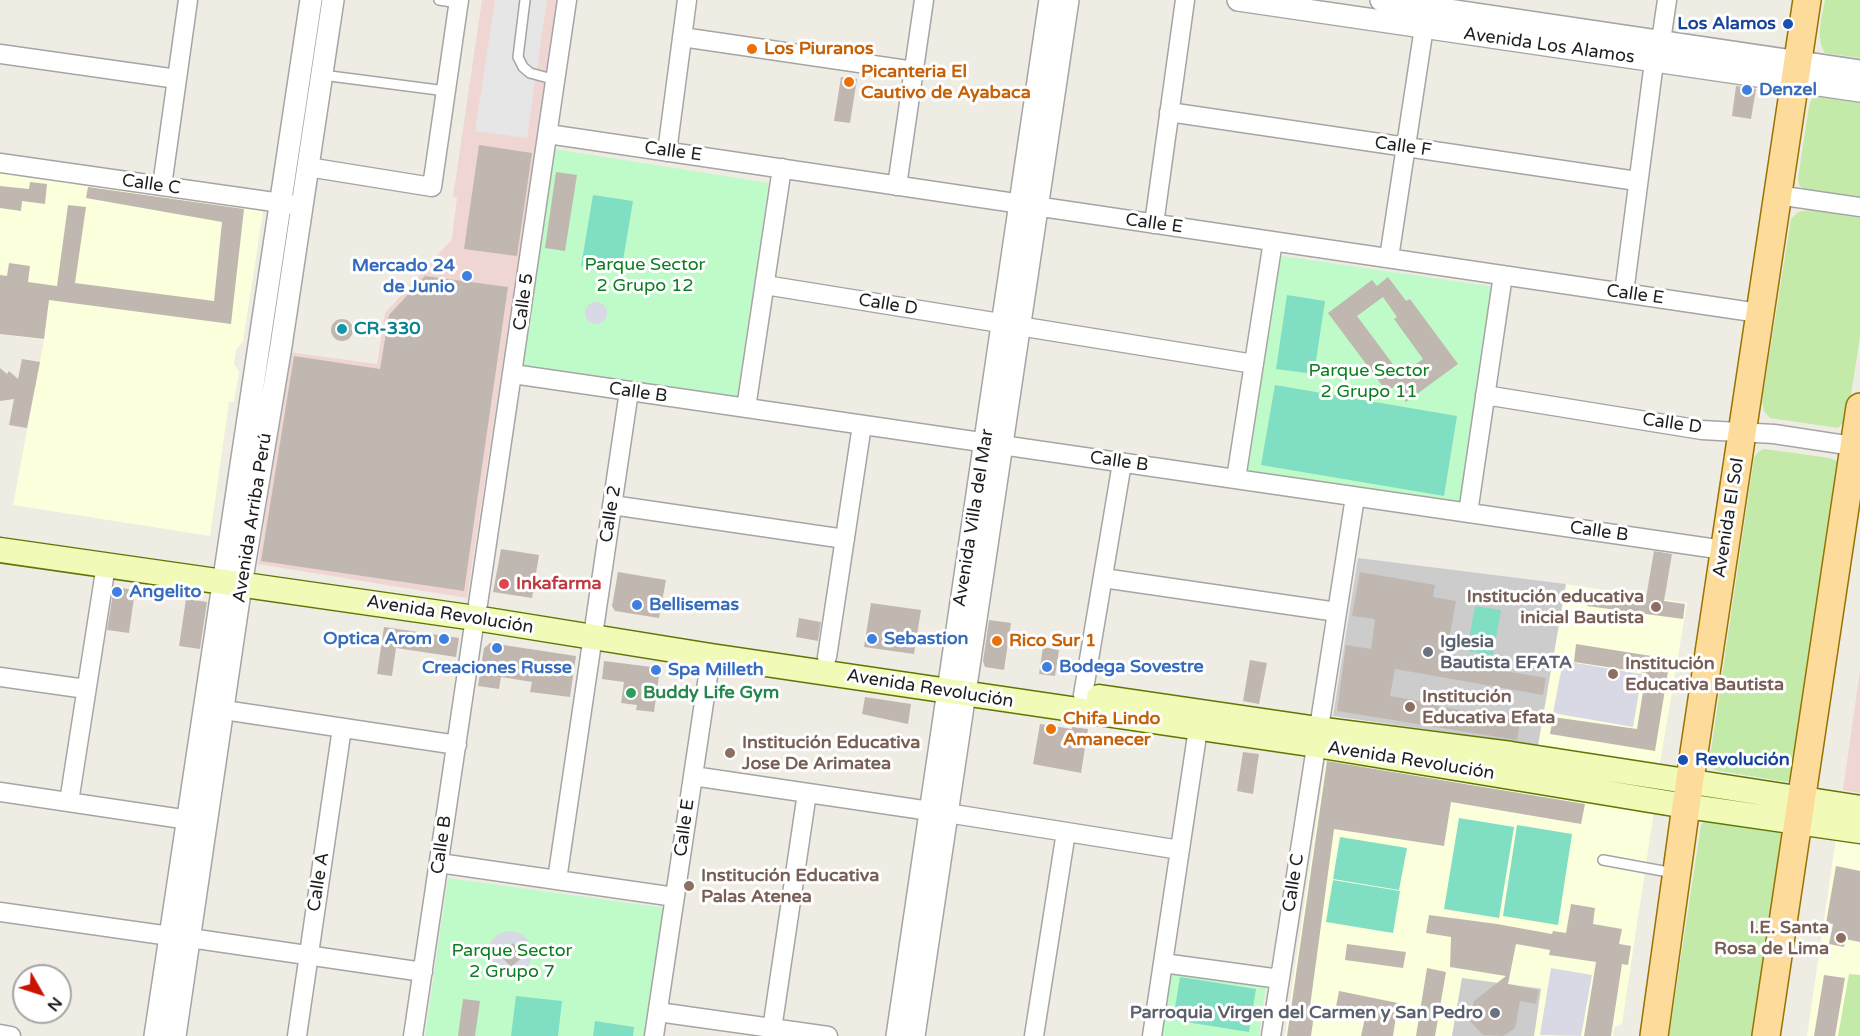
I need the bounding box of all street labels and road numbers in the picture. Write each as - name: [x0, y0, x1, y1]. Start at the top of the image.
- street label: Avenida Los Alamos: [1462, 23, 1636, 69]
- street label: Calle F: [1373, 132, 1433, 162]
- street label: Calle E: [643, 137, 703, 167]
- street label: Calle C: [120, 170, 182, 200]
- street label: Calle E: [1124, 209, 1184, 239]
- street label: Calle 5: [509, 272, 539, 332]
- street label: Calle E: [1605, 280, 1665, 310]
- street label: Calle D: [857, 290, 919, 320]
- street label: Calle B: [607, 378, 669, 408]
- street label: Calle D: [1641, 409, 1703, 439]
- street label: Avenida Villa del Mar: [949, 428, 999, 608]
- street label: Avenida Arriba Perú: [229, 432, 277, 604]
- street label: Calle B: [1088, 447, 1150, 477]
- street label: Avenida El Sol: [1709, 456, 1749, 580]
- street label: Calle 2: [596, 484, 626, 544]
- street label: Calle B: [1568, 517, 1630, 547]
- street label: Avenida Revolución: [365, 591, 535, 639]
- street label: Avenida Revolución: [845, 665, 1015, 713]
- street label: Avenida Revolución: [1326, 737, 1496, 785]
- street label: Calle E: [670, 798, 700, 858]
- street label: Calle B: [427, 814, 457, 876]
- street label: Calle A: [304, 851, 334, 913]
- street label: Calle C: [1279, 852, 1309, 914]

